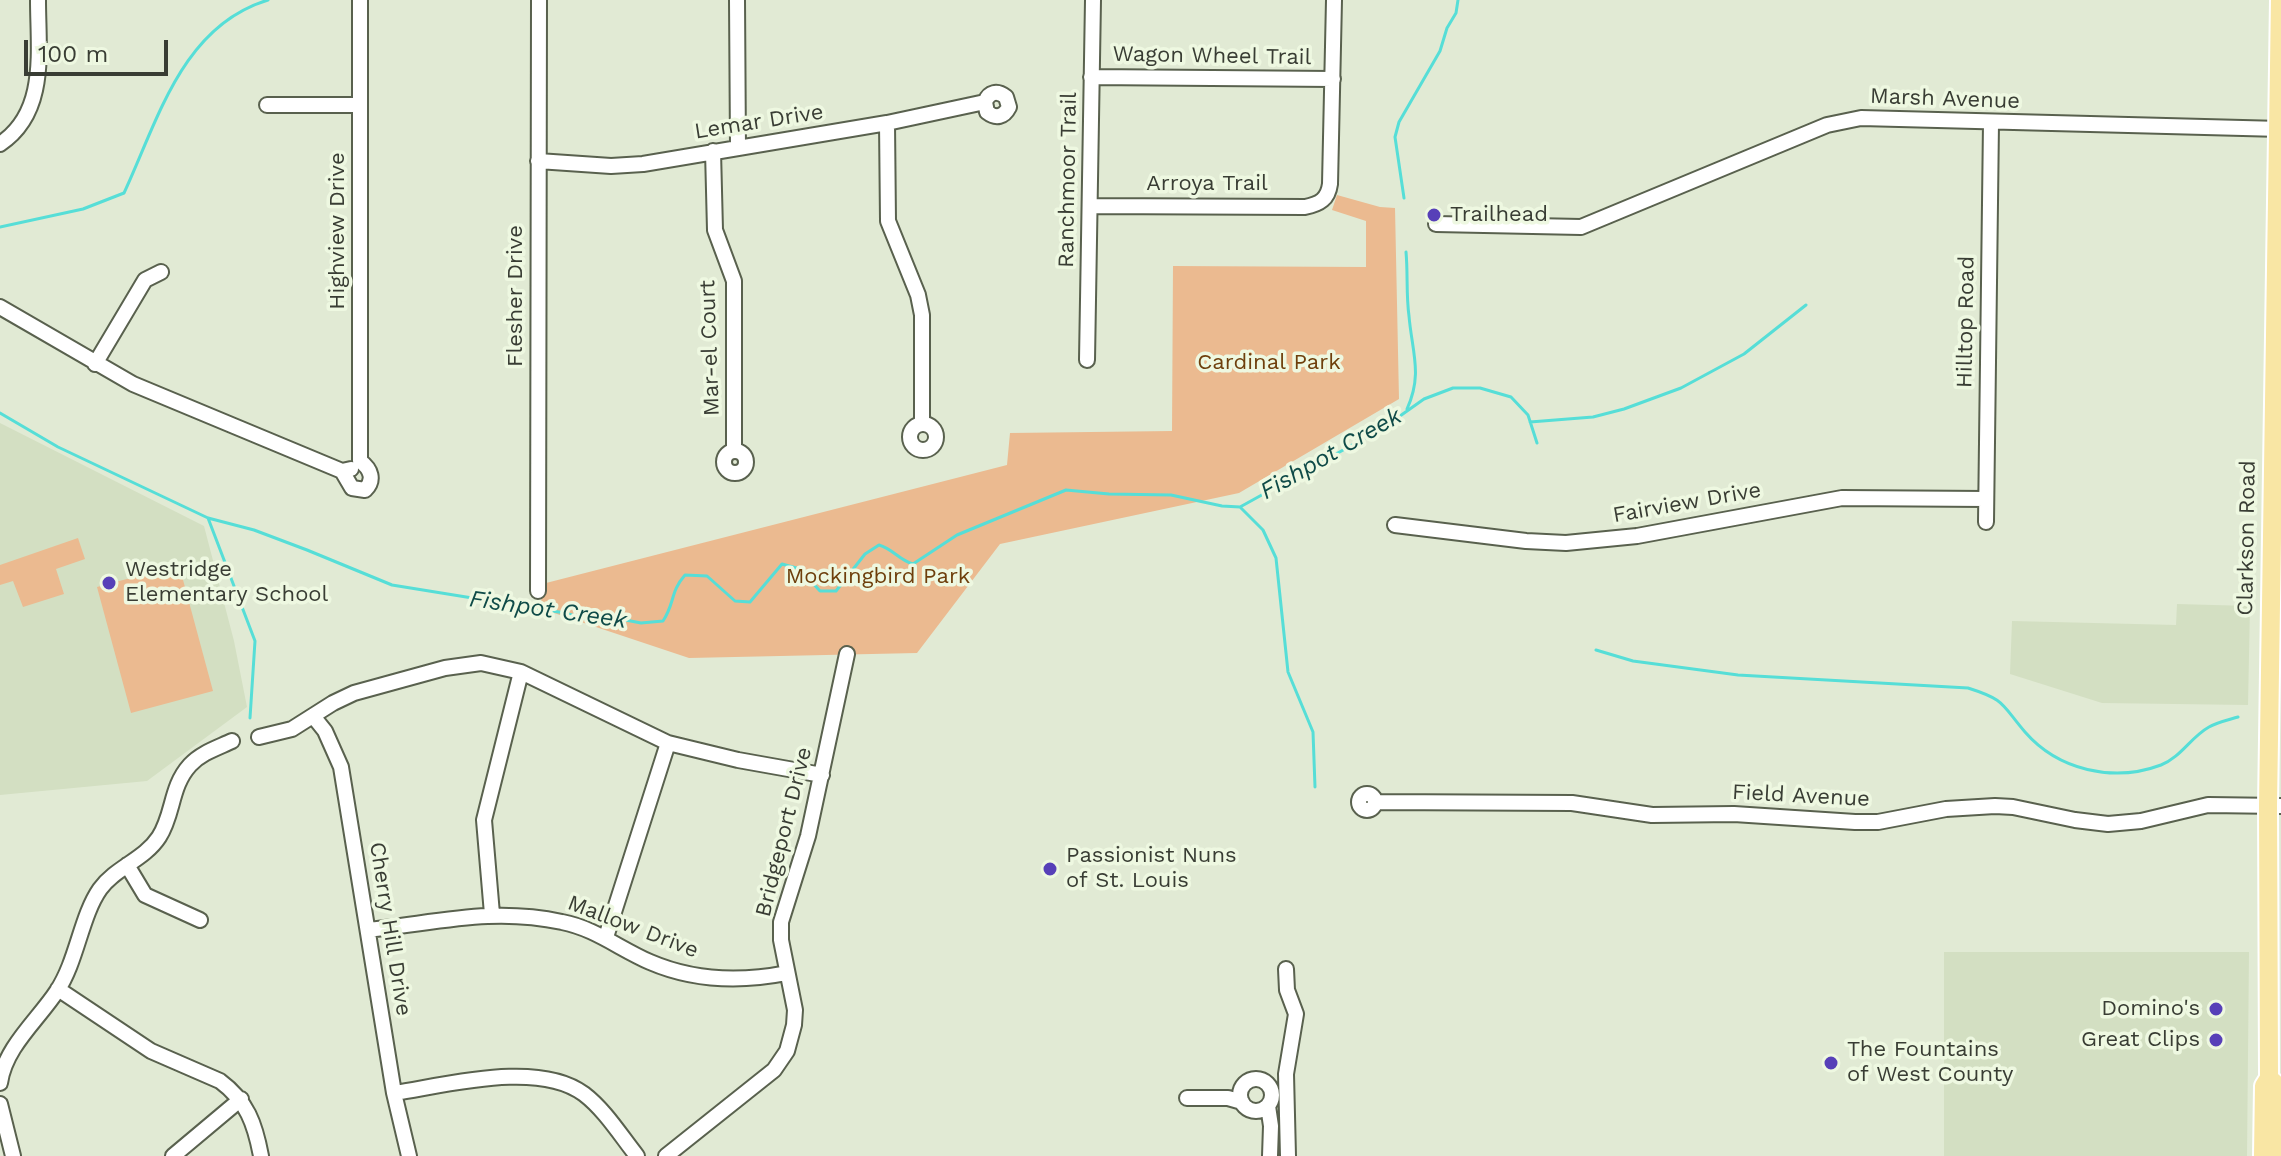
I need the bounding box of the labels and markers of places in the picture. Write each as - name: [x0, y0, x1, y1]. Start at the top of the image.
- place label: Trailhead: [1450, 202, 1548, 228]
- marker: Trailhead: [1425, 206, 1443, 224]
- place label: Westridge Elementary School: [125, 557, 328, 608]
- marker: Westridge Elementary School: [100, 574, 118, 592]
- place label: Passionist Nuns of St. Louis: [1066, 843, 1237, 894]
- marker: Passionist Nuns of St. Louis: [1041, 860, 1059, 878]
- place label: Domino's: [2101, 996, 2200, 1022]
- marker: Domino's: [2207, 1000, 2225, 1018]
- place label: Great Clips: [2081, 1027, 2200, 1053]
- marker: Great Clips: [2207, 1031, 2225, 1049]
- place label: The Fountains of West County: [1847, 1037, 2013, 1088]
- marker: The Fountains of West County: [1822, 1054, 1840, 1072]

